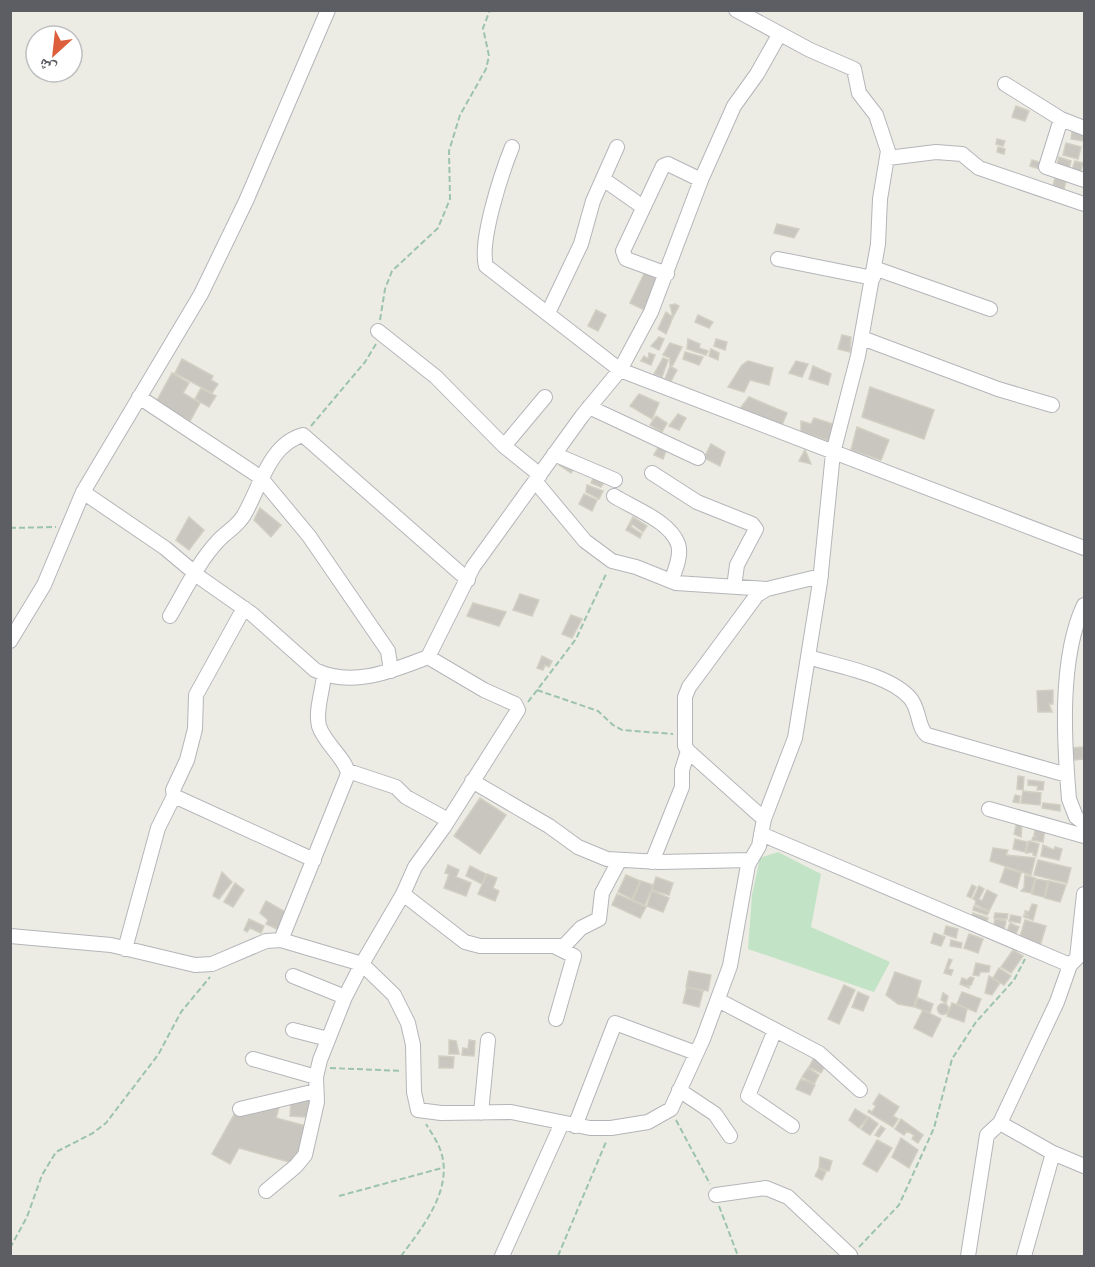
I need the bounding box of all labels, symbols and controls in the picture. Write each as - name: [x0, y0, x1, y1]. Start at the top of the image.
- north arrow: [24, 24, 84, 84]
- text: ش: [36, 55, 59, 79]

